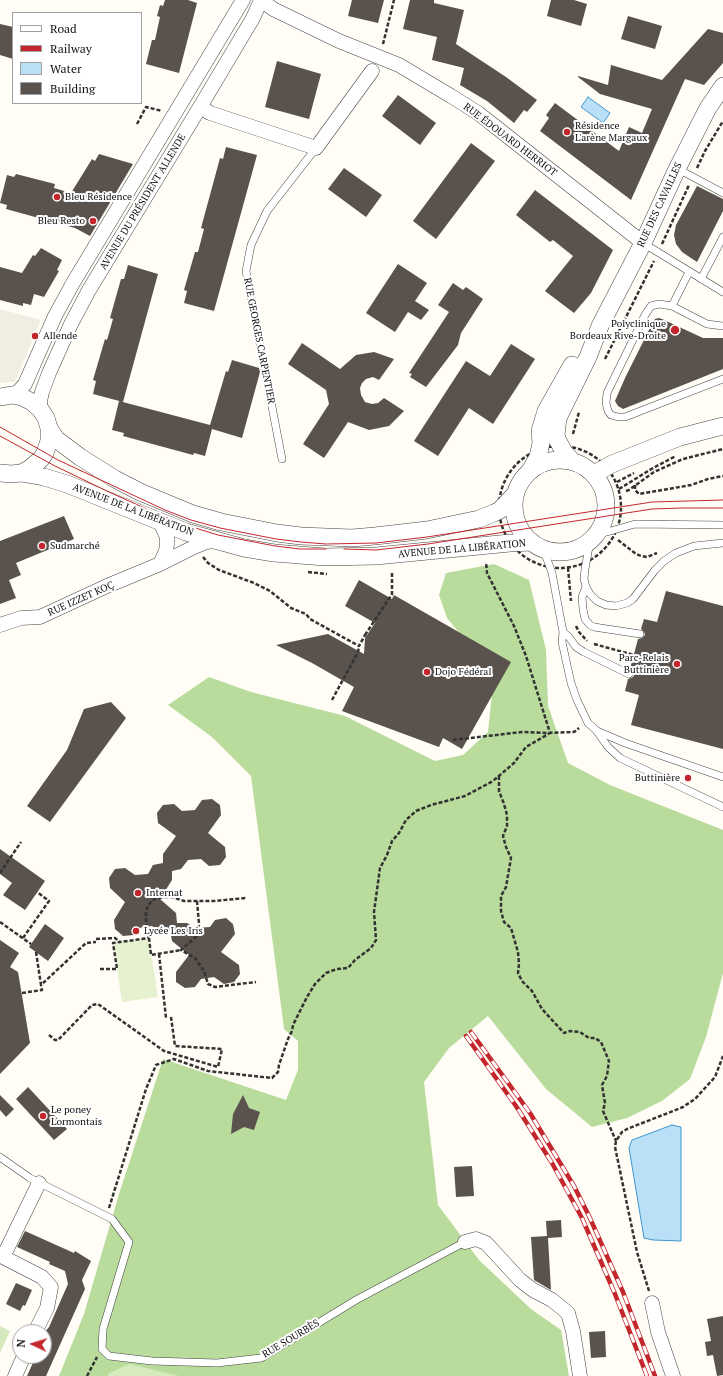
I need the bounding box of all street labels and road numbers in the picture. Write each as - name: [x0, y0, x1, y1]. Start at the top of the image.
- street label: RUE ÉDOUARD HERRIOT: [461, 101, 559, 179]
- street label: AVENUE DU PRÉSIDENT ALLENDE: [98, 132, 188, 272]
- street label: RUE DES CAVAILLES: [635, 161, 685, 249]
- street label: RUE GEORGES CARPENTIER: [241, 277, 277, 405]
- street label: AVENUE DE LA LIBÉRATION: [71, 481, 195, 539]
- street label: AVENUE DE LA LIBÉRATION: [397, 537, 527, 561]
- street label: RUE IZZET KOÇ: [46, 579, 116, 619]
- street label: RUE SOURBÈS: [260, 1317, 322, 1361]

